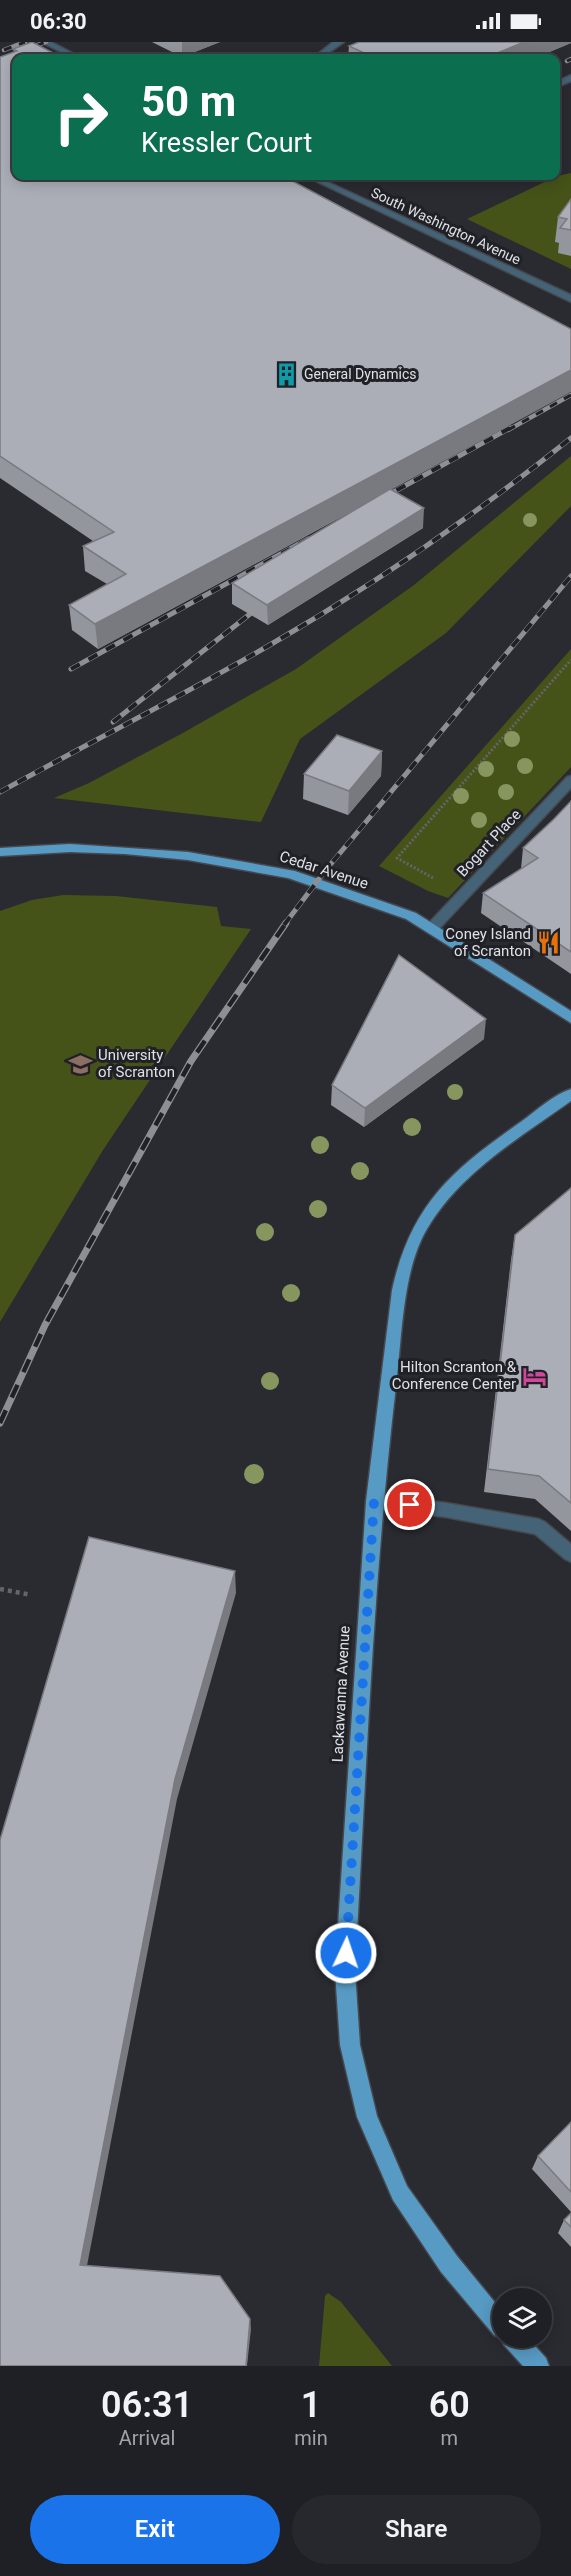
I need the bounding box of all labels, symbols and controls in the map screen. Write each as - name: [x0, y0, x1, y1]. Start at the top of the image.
- text: 06:30: [30, 9, 87, 34]
- text: 50 m: [141, 77, 236, 126]
- icon: right: [42, 78, 120, 156]
- text: Kressler Court: [141, 127, 312, 159]
- street label: South Washington Avenue: [369, 184, 523, 268]
- building icon: General Dynamics: [273, 361, 299, 387]
- place label: General Dynamics: [304, 366, 416, 382]
- street label: Bogart Place: [453, 806, 525, 880]
- street label: Cedar Avenue: [277, 847, 371, 893]
- place label: Coney Island of Scranton: [445, 925, 531, 960]
- restaurant icon: Coney Island of Scranton: [536, 930, 562, 956]
- place label: University of Scranton: [98, 1046, 175, 1081]
- school or university icon: University of Scranton: [67, 1051, 93, 1077]
- place label: Hilton Scranton & Conference Center: [392, 1358, 517, 1393]
- hotel icon: Hilton Scranton & Conference Center: [521, 1363, 547, 1389]
- pin: [384, 1479, 435, 1530]
- icon: arrive: [393, 1488, 426, 1521]
- street label: Lackawanna Avenue: [328, 1625, 354, 1763]
- position arrow: [314, 1921, 378, 1985]
- map controls: [492, 2288, 552, 2348]
- button: layers: [492, 2288, 552, 2348]
- text: 06:31: [101, 2384, 193, 2426]
- text: 1: [301, 2384, 321, 2426]
- text: 60: [429, 2384, 470, 2426]
- text: Arrival: [119, 2426, 175, 2450]
- text: min: [294, 2426, 328, 2450]
- text: m: [441, 2426, 458, 2450]
- button: Exit: [30, 2495, 280, 2564]
- button: Share: [292, 2495, 541, 2564]

